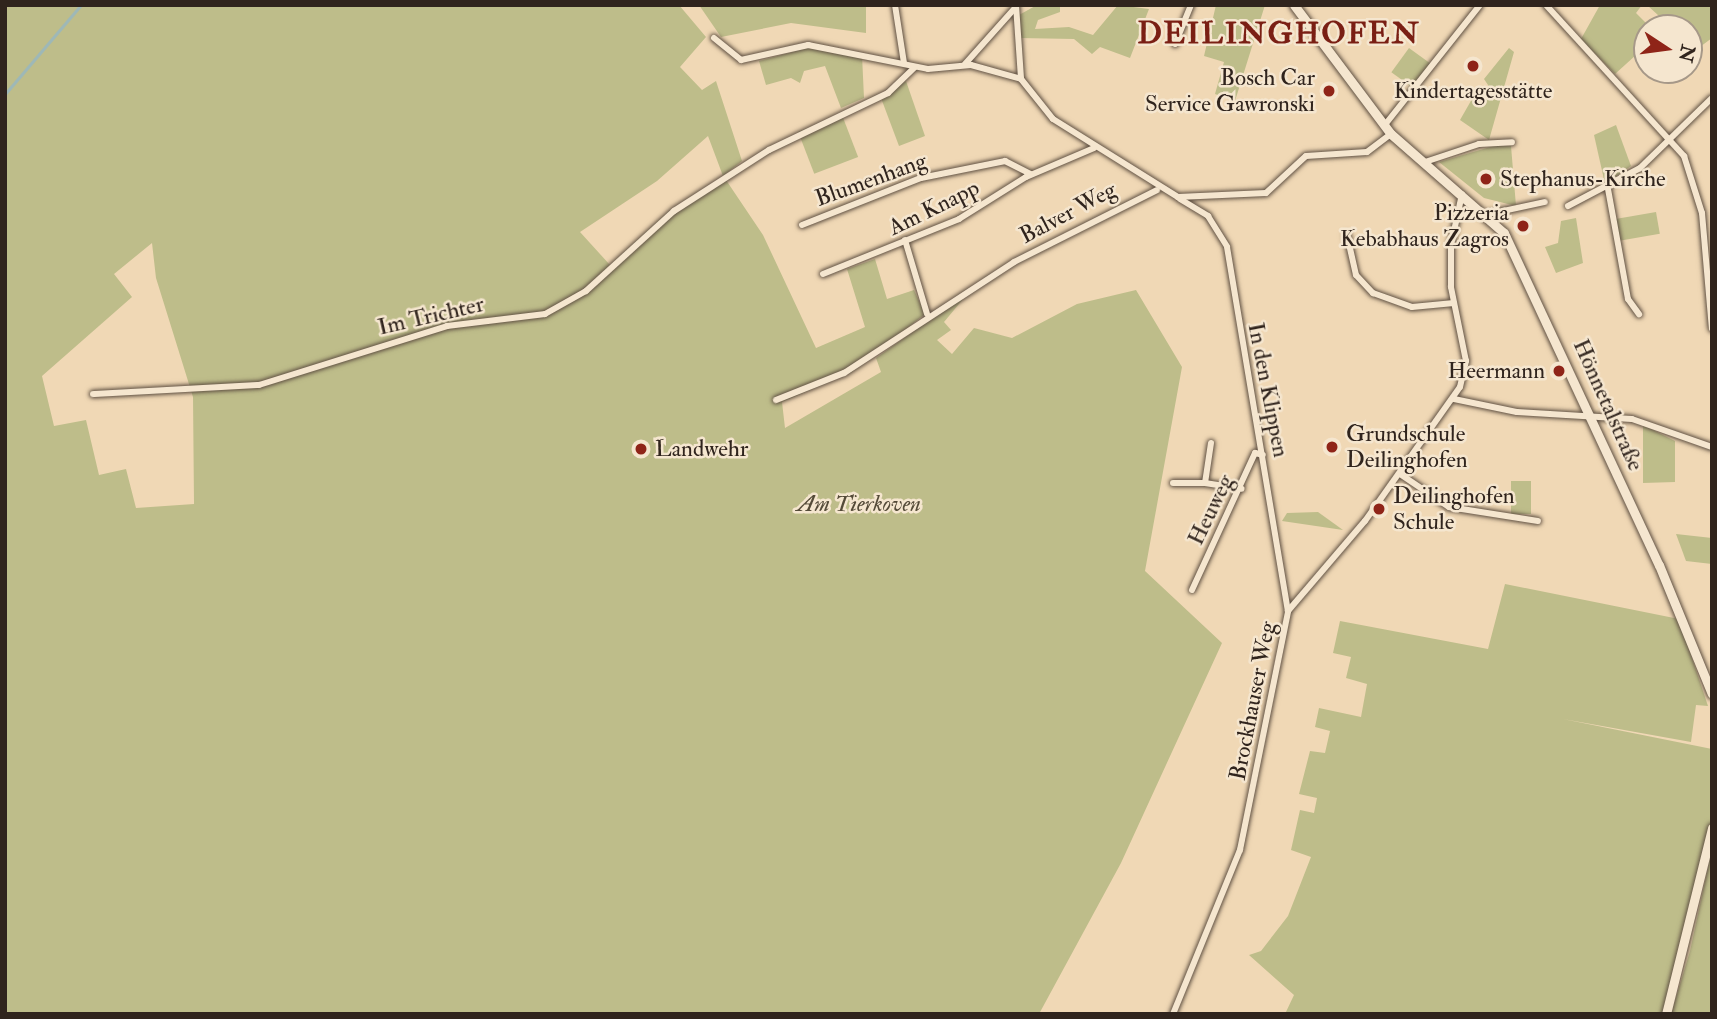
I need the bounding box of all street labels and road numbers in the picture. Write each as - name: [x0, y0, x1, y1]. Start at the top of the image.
- street label: Blumenhang: [811, 147, 931, 213]
- street label: Am Knapp: [884, 174, 984, 242]
- street label: Balver Weg: [1015, 176, 1121, 250]
- street label: Im Trichter: [375, 290, 487, 342]
- street label: In den Klippen: [1241, 320, 1295, 460]
- street label: Hönnetalstraße: [1567, 335, 1649, 475]
- street label: Heuweg: [1182, 470, 1240, 550]
- street label: Brockhauser Weg: [1224, 619, 1282, 783]

